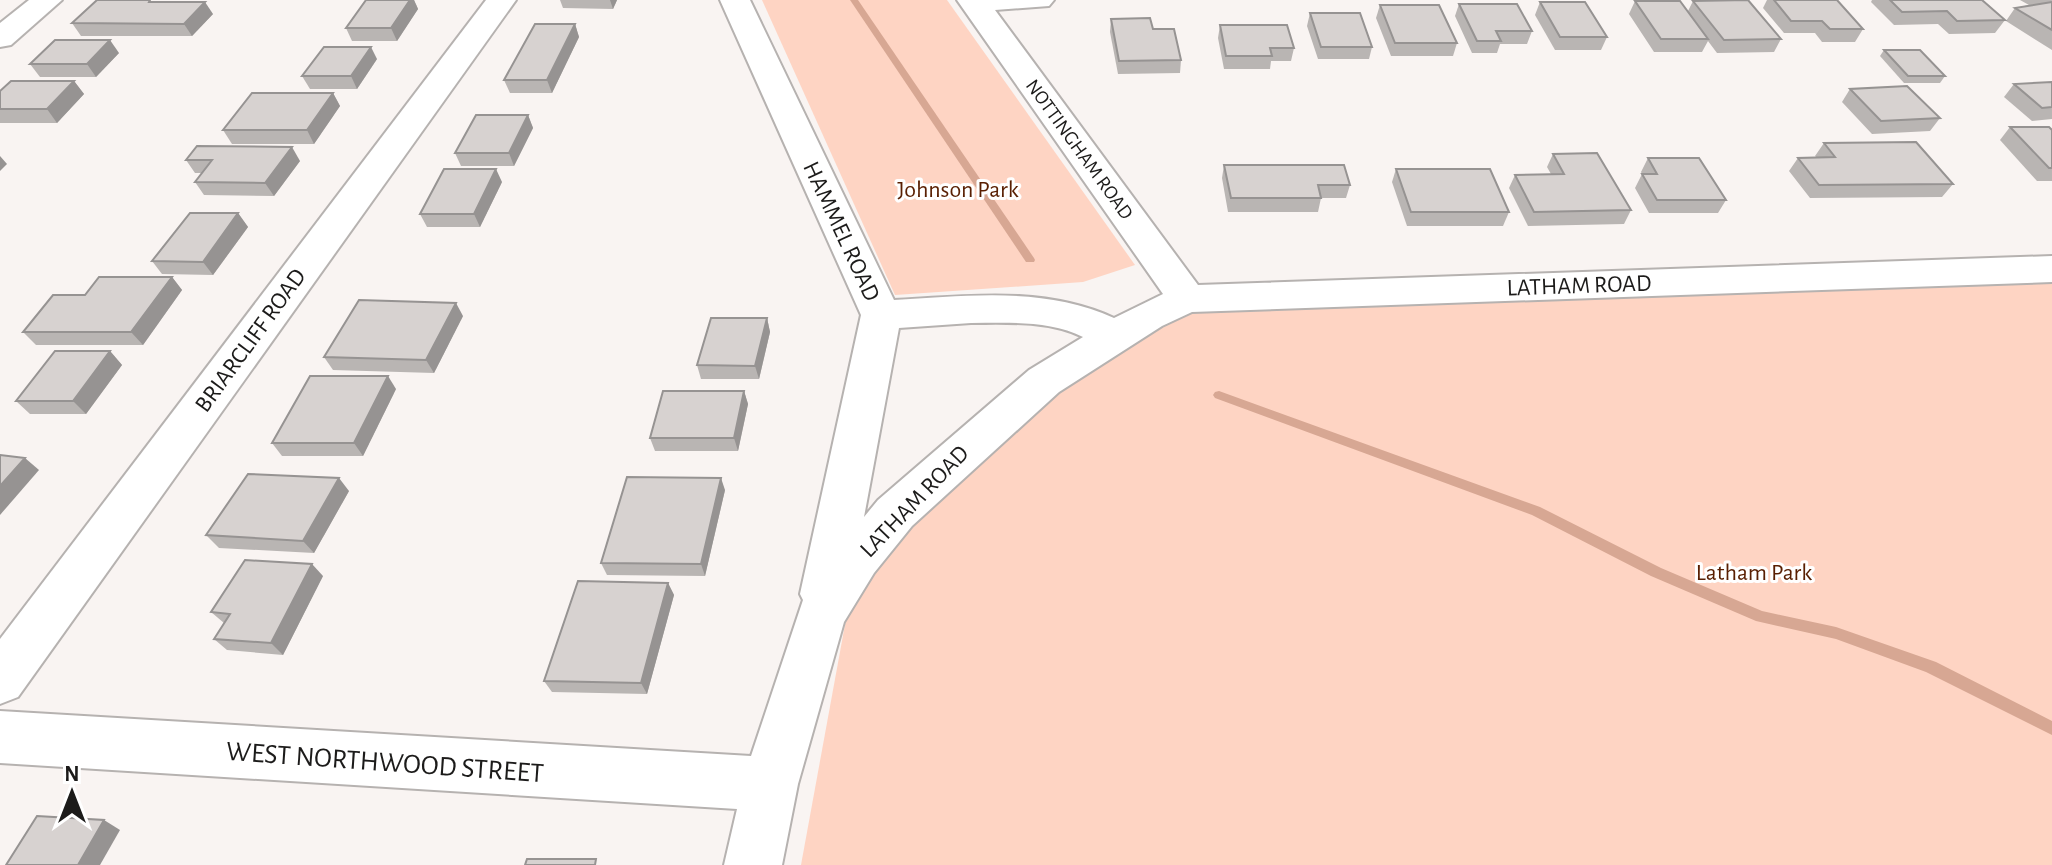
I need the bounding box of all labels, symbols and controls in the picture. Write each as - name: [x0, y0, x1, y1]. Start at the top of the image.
- street label: NOTTINGHAM ROAD: [1022, 76, 1137, 223]
- street label: HAMMEL ROAD: [798, 158, 884, 305]
- park label: Johnson Park: [897, 178, 1019, 202]
- street label: BRIARCLIFF ROAD: [191, 265, 311, 417]
- street label: LATHAM ROAD: [1506, 271, 1652, 301]
- street label: LATHAM ROAD: [856, 441, 974, 562]
- park label: Latham Park: [1696, 561, 1812, 585]
- street label: WEST NORTHWOOD STREET: [225, 738, 545, 788]
- north arrow: [32, 753, 112, 833]
- text: N: [64, 763, 80, 785]

